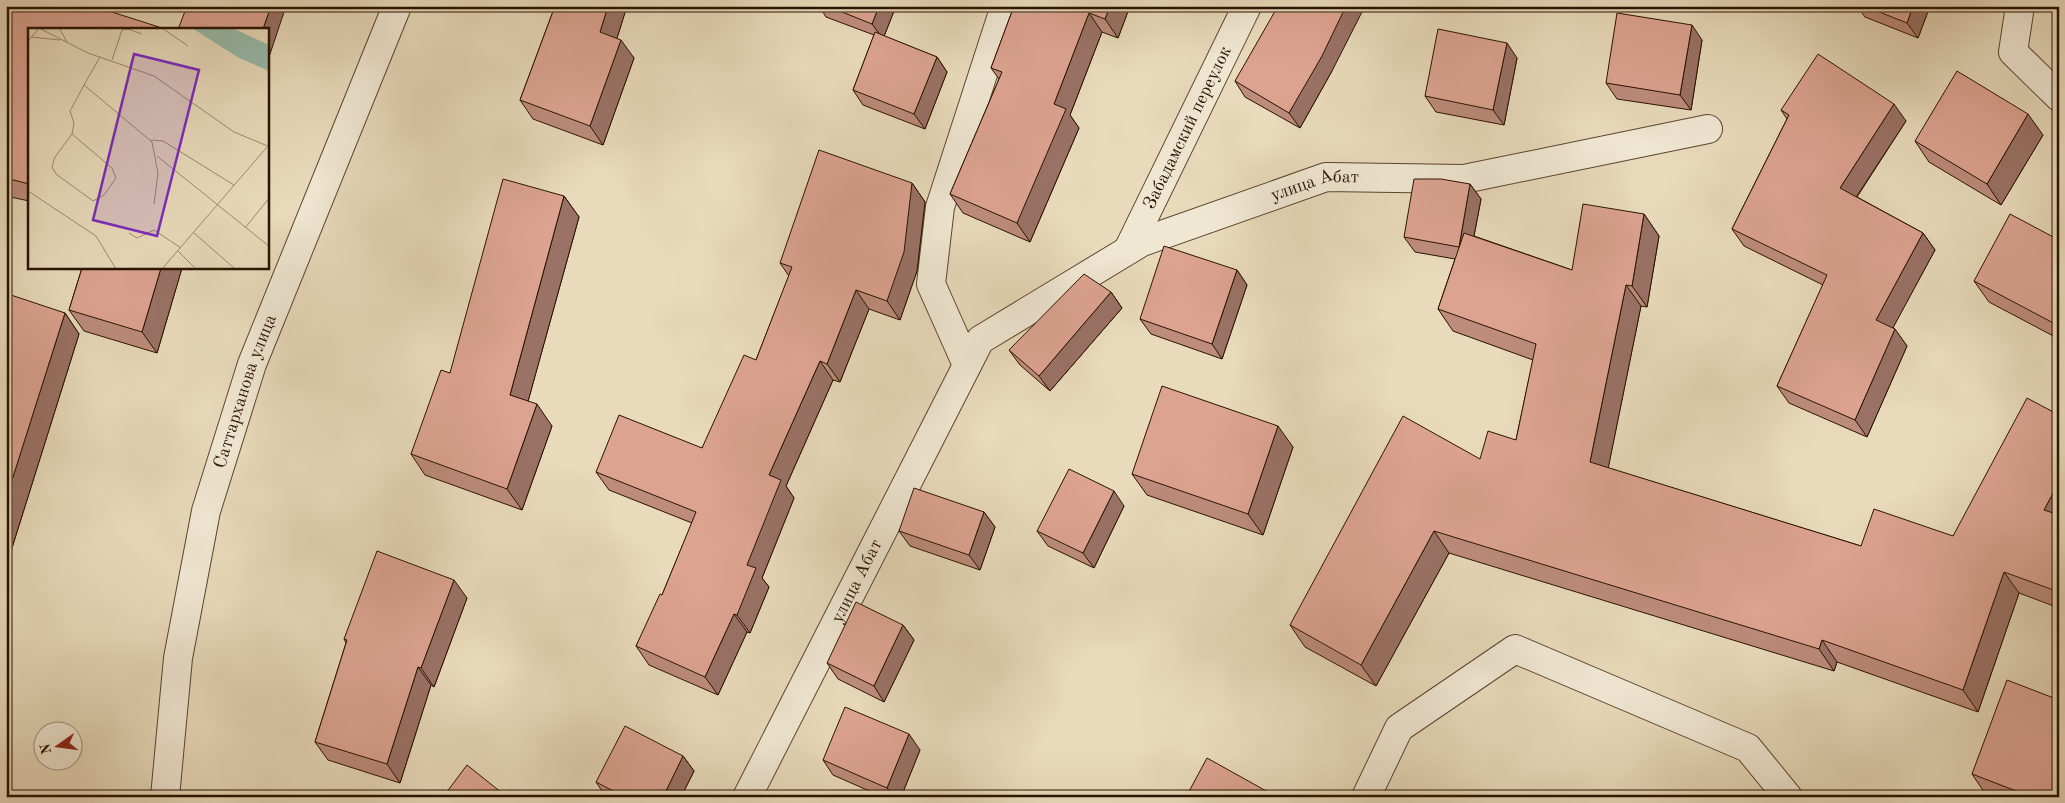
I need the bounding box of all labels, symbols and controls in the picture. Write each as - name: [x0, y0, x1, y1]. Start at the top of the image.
- inset map: [28, 28, 269, 269]
- street label: Забадамский переулок: [1140, 43, 1235, 212]
- street label: улица Абат: [1268, 166, 1359, 205]
- street label: Саттарханова улица: [211, 312, 280, 471]
- street label: улица Абат: [828, 537, 886, 626]
- north arrow: [32, 720, 82, 770]
- text: N: [38, 742, 54, 756]

